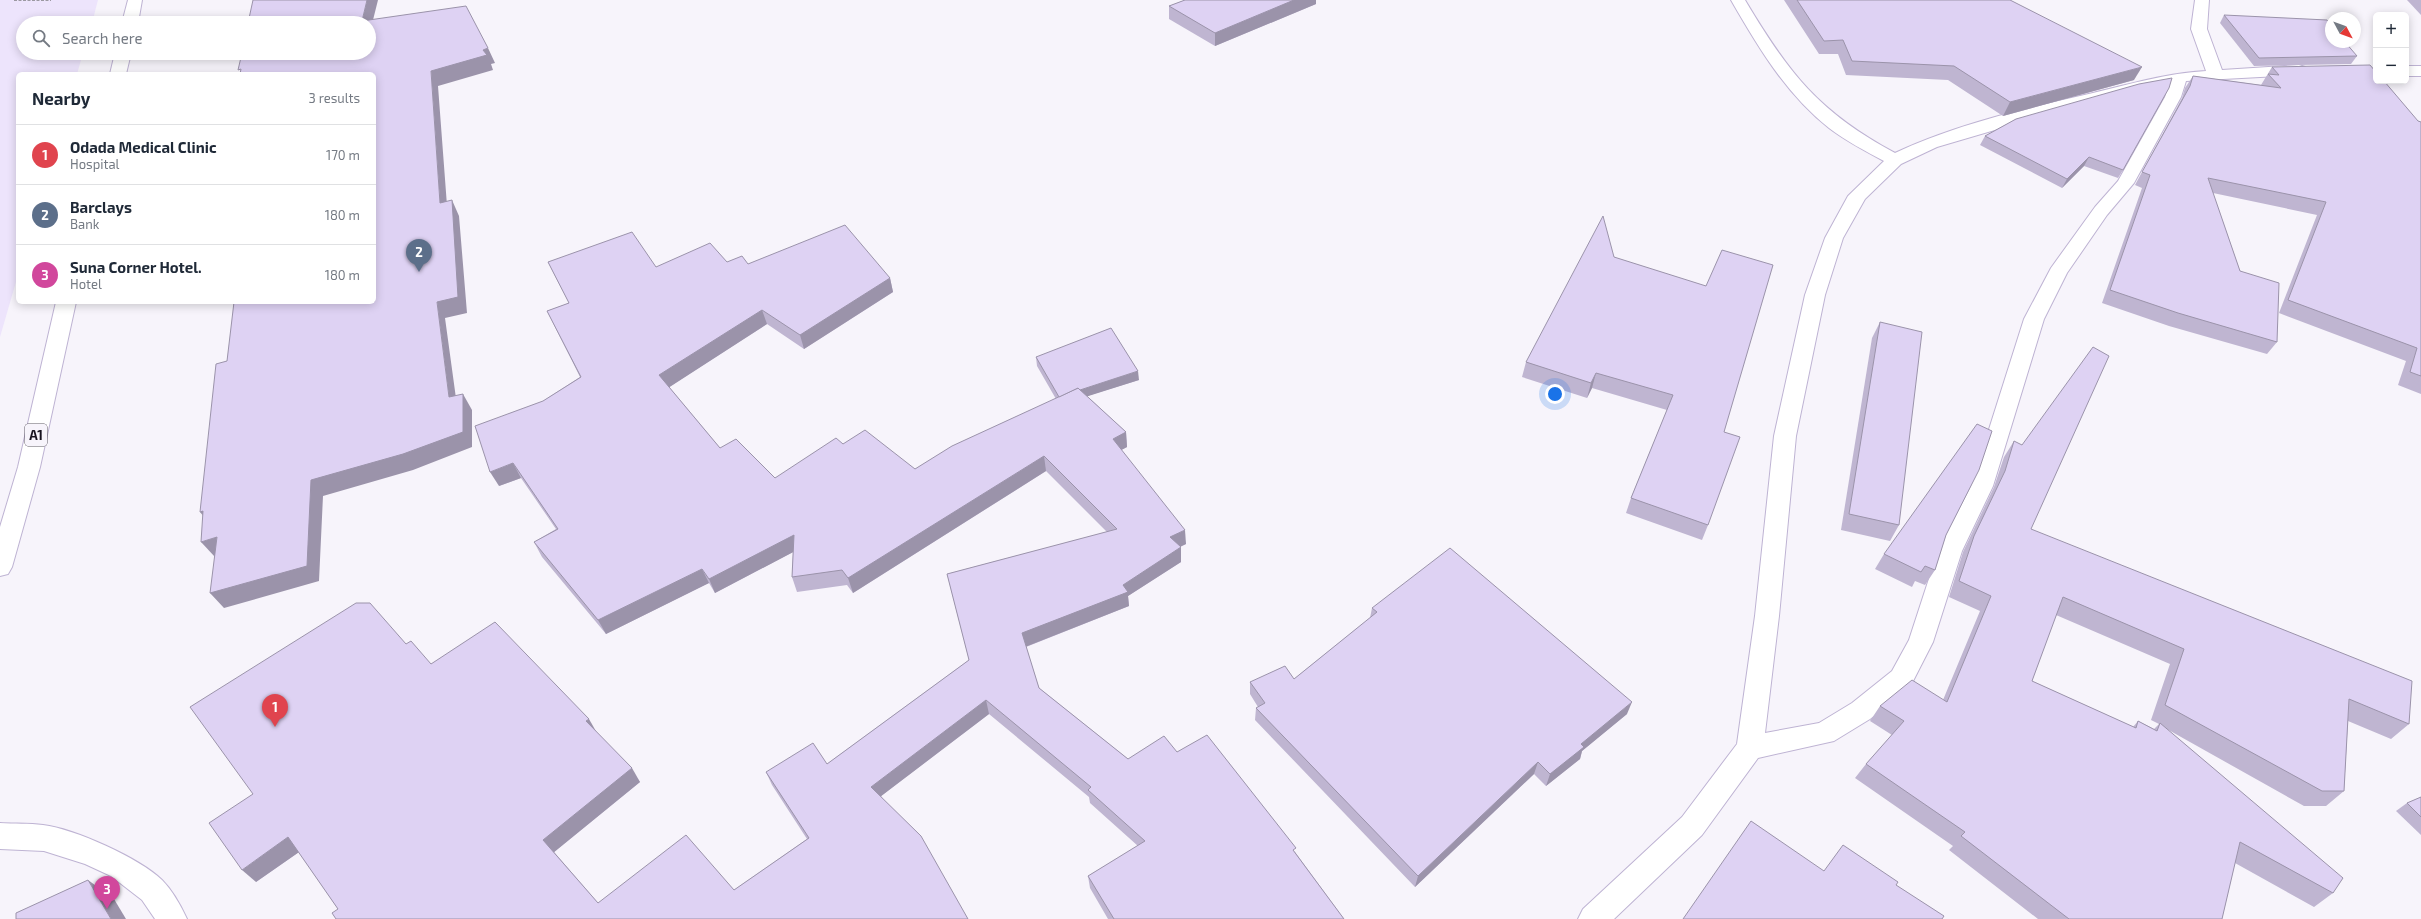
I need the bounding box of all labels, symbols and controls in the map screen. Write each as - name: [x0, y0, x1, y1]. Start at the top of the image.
- north arrow: [2325, 12, 2361, 48]
- map controls: [2373, 12, 2409, 84]
- button: +: [2373, 12, 2409, 48]
- search box: [16, 16, 376, 60]
- icon: search: [30, 27, 52, 49]
- text: Search here: [62, 29, 143, 47]
- button: −: [2373, 48, 2409, 84]
- text: Nearby: [32, 88, 90, 108]
- text: 3 results: [309, 90, 360, 106]
- text: Odada Medical Clinic: [70, 138, 217, 156]
- text: 1: [42, 147, 48, 163]
- text: 170 m: [326, 147, 360, 163]
- text: Hospital: [70, 156, 119, 172]
- text: Barclays: [70, 198, 132, 216]
- text: 2: [41, 207, 49, 223]
- text: 180 m: [325, 207, 360, 223]
- text: Bank: [70, 216, 99, 232]
- pin: 2: [406, 239, 432, 272]
- text: Suna Corner Hotel.: [70, 258, 202, 276]
- text: 3: [41, 267, 49, 283]
- text: 180 m: [325, 267, 360, 283]
- text: Hotel: [70, 276, 102, 292]
- your location: [1545, 384, 1565, 404]
- road number: A1: [25, 424, 47, 446]
- pin: 1: [262, 694, 288, 727]
- pin: 3: [94, 876, 120, 909]

